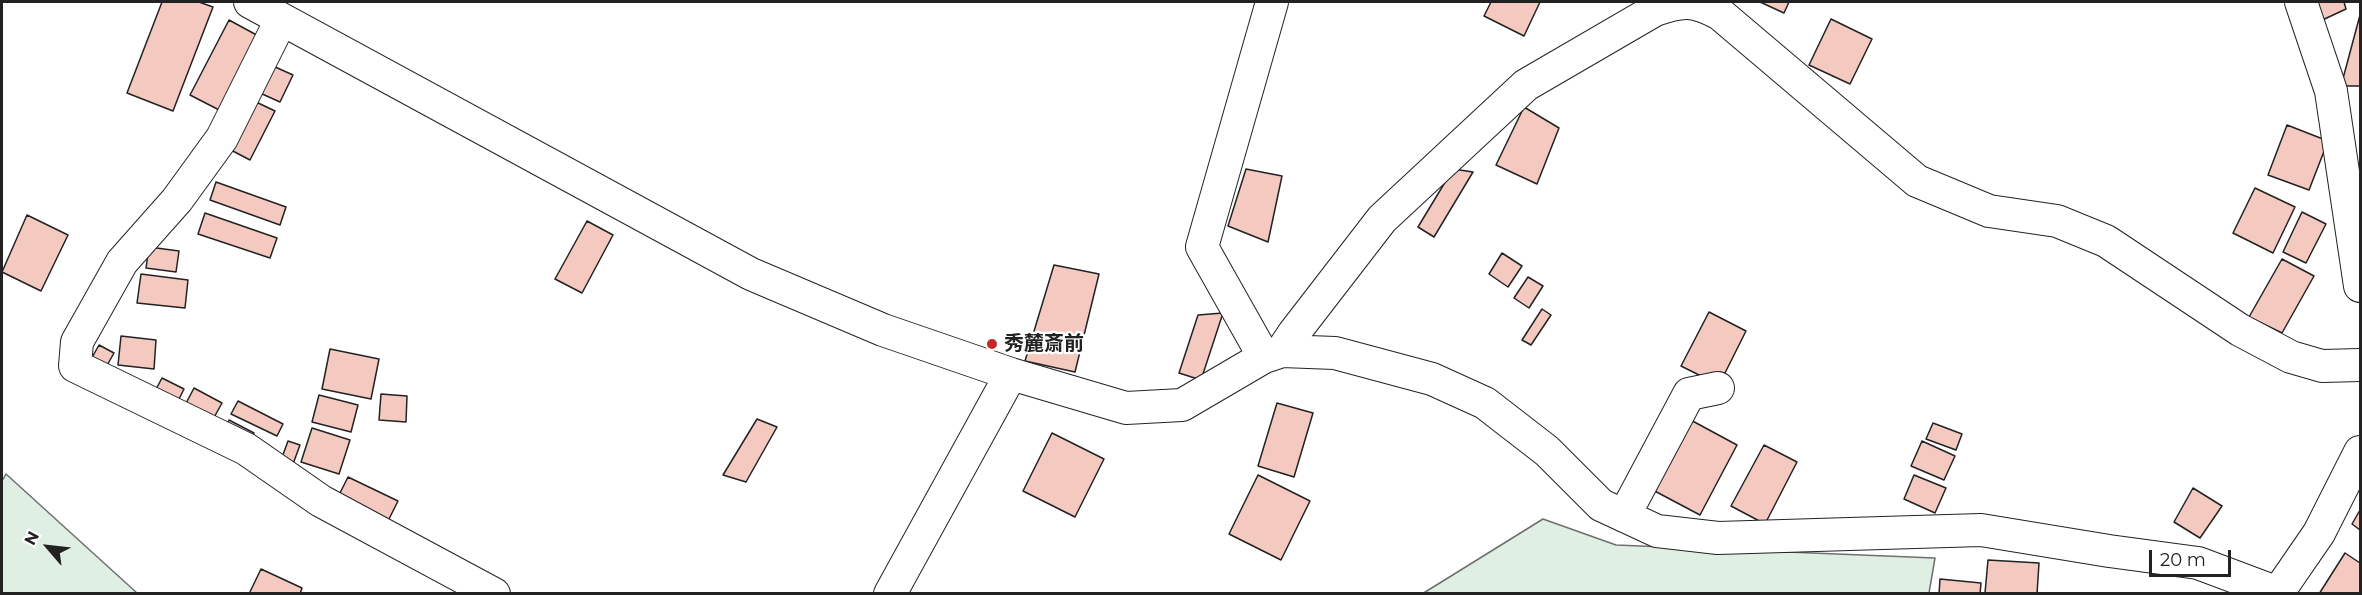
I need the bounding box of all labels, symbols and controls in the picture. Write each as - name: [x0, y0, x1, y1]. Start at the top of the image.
- place label: 秀麓斎前: [1004, 332, 1084, 356]
- marker: 秀麓斎前: [985, 337, 999, 351]
- north arrow: [18, 517, 78, 577]
- text: N: [20, 528, 43, 548]
- scale bar: [2152, 538, 2234, 576]
- text: 20 m: [2160, 549, 2206, 571]

